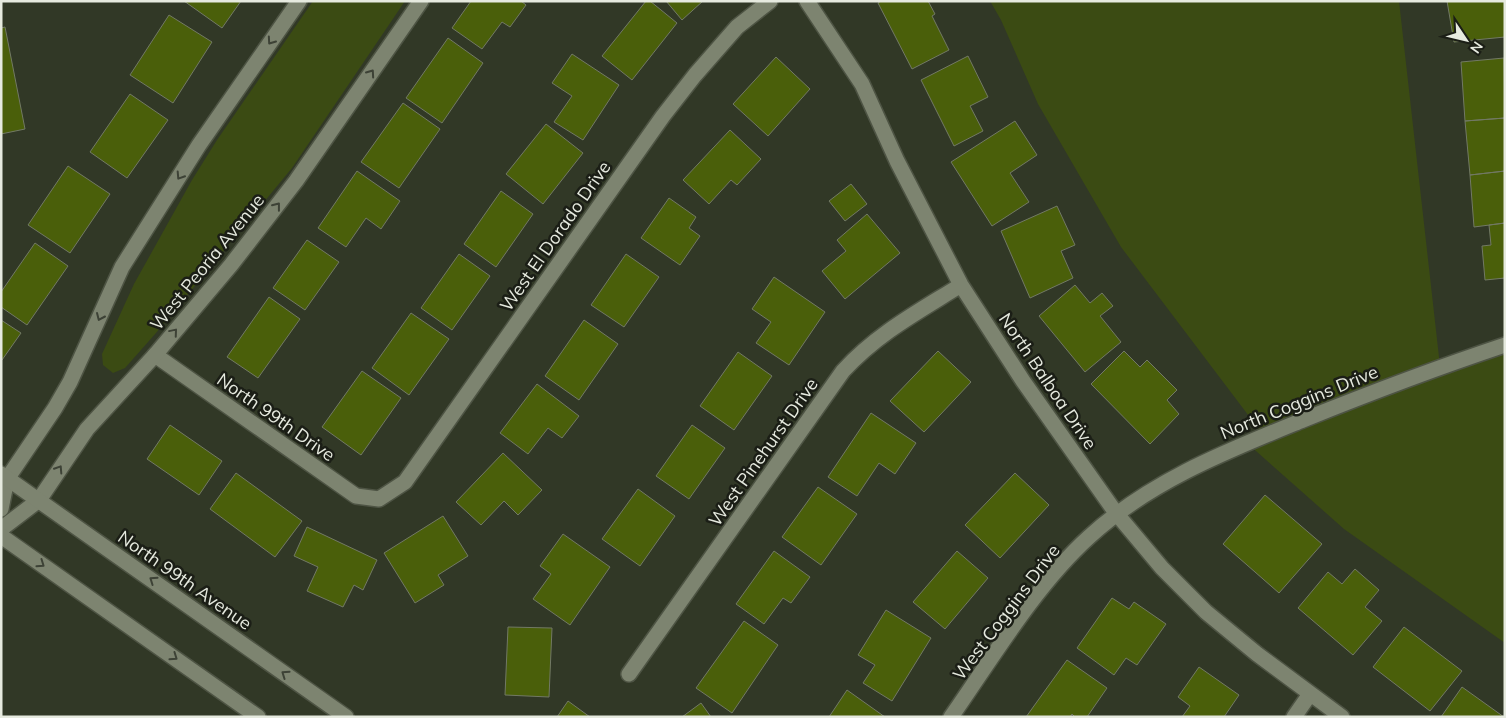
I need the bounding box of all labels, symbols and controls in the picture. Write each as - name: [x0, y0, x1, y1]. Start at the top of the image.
- north arrow: [1441, 15, 1491, 65]
- one-way arrow: [268, 36, 277, 45]
- text: N: [1466, 38, 1487, 57]
- one-way arrow: [365, 70, 374, 79]
- street label: West El Dorado Drive: [494, 156, 616, 316]
- one-way arrow: [176, 170, 186, 179]
- street label: West Peoria Avenue: [145, 189, 269, 335]
- one-way arrow: [271, 203, 279, 212]
- street label: North Balboa Drive: [994, 308, 1102, 454]
- one-way arrow: [95, 312, 106, 321]
- one-way arrow: [169, 329, 177, 338]
- street label: North Coggins Drive: [1217, 360, 1381, 444]
- street label: North 99th Drive: [213, 368, 339, 466]
- street label: West Pinehurst Drive: [703, 373, 823, 531]
- one-way arrow: [53, 466, 62, 475]
- street label: North 99th Avenue: [114, 525, 256, 635]
- street label: West Coggins Drive: [947, 540, 1065, 684]
- one-way arrow: [35, 558, 45, 567]
- one-way arrow: [149, 577, 158, 586]
- one-way arrow: [168, 651, 178, 660]
- one-way arrow: [282, 671, 291, 679]

